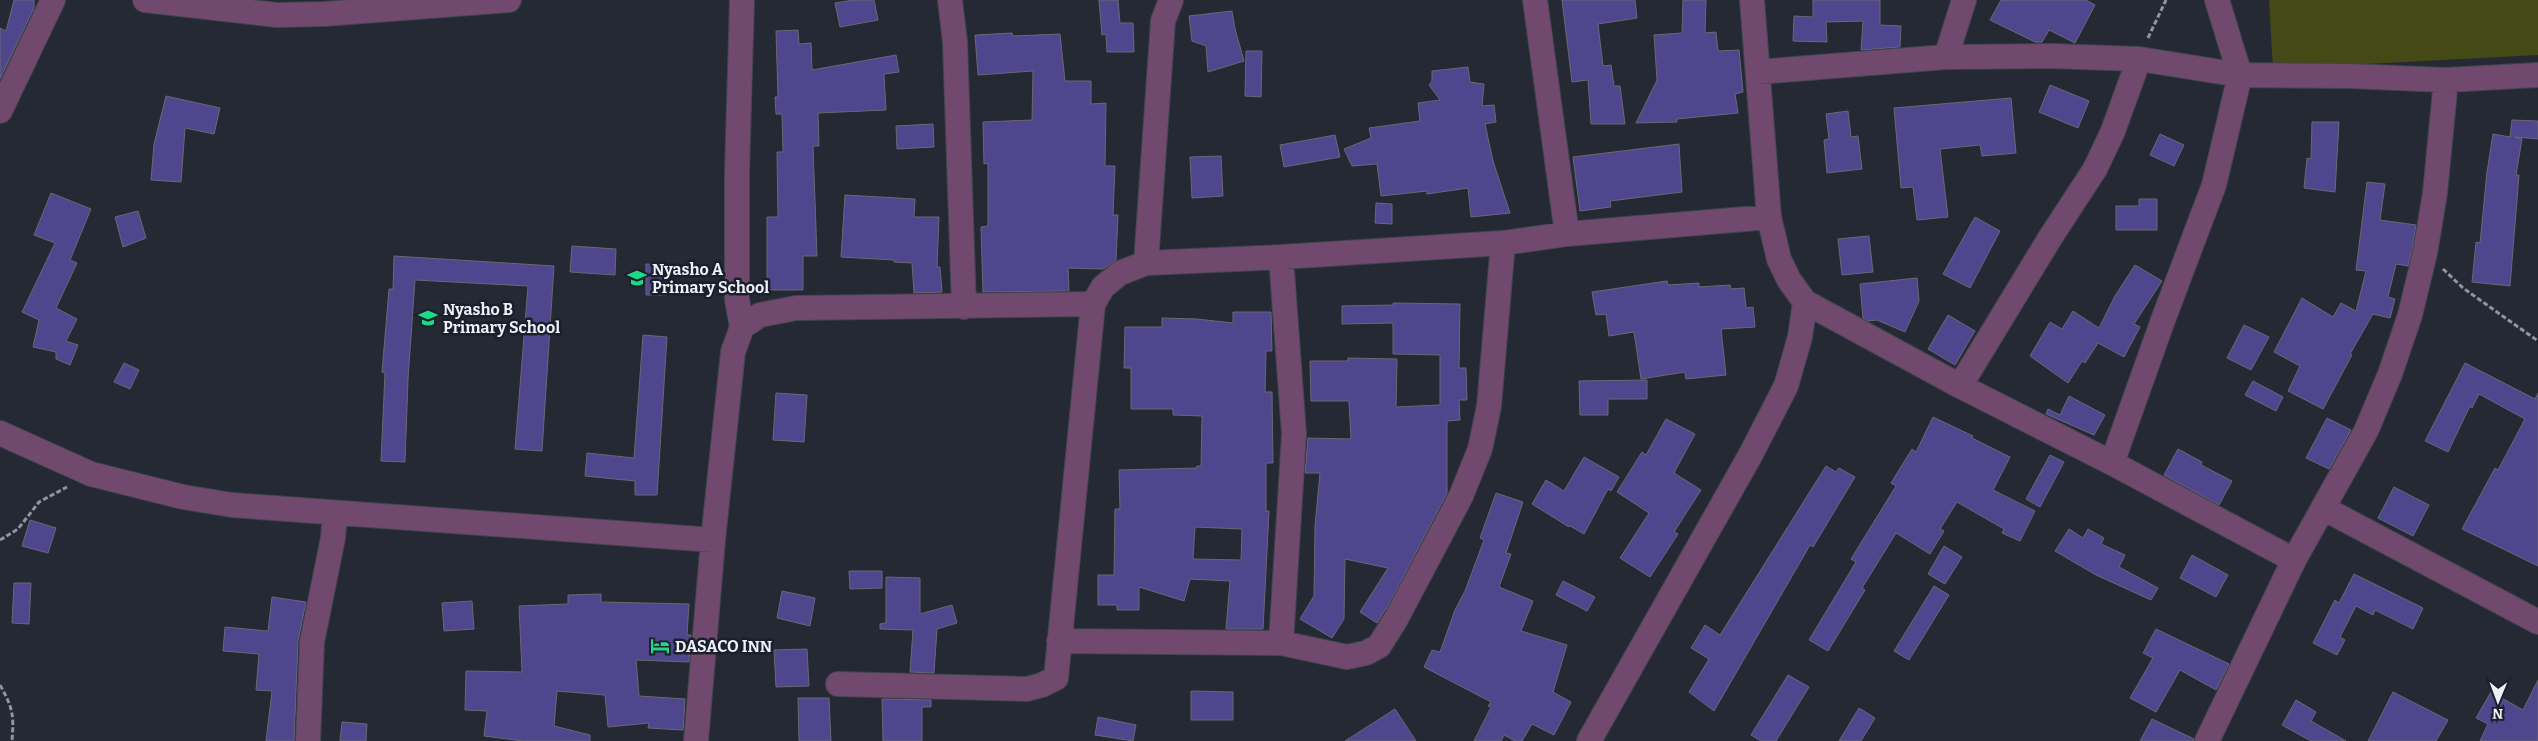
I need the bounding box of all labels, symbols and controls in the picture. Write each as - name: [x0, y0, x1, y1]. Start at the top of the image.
- place label: Nyasho A Primary School: [652, 260, 769, 297]
- school or university icon: Nyasho A Primary School: [626, 267, 648, 289]
- place label: Nyasho B Primary School: [443, 300, 560, 337]
- school or university icon: Nyasho B Primary School: [417, 307, 439, 329]
- hotel icon: DASACO INN: [649, 635, 671, 657]
- place label: DASACO INN: [675, 637, 772, 656]
- north arrow: [2473, 676, 2523, 726]
- text: N: [2492, 705, 2503, 722]

